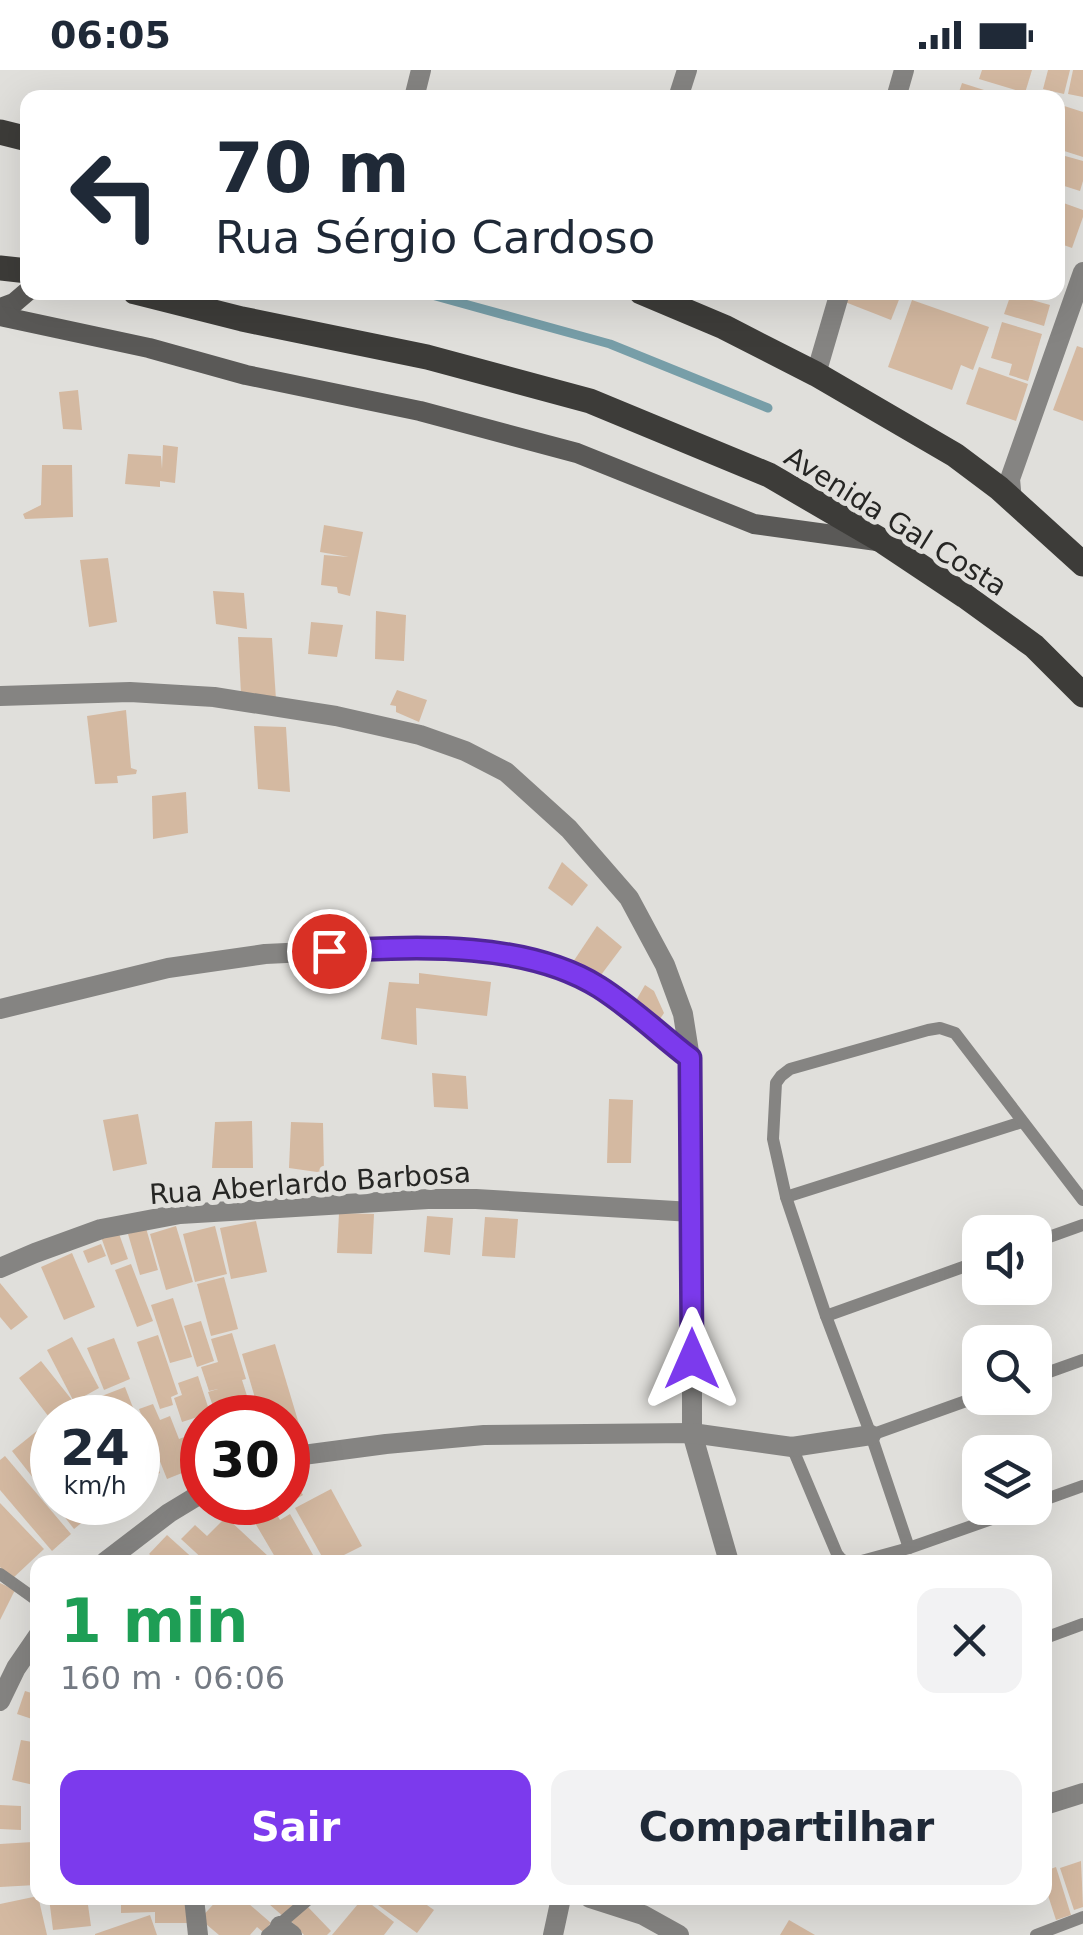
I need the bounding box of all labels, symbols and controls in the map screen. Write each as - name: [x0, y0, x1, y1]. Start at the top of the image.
- text: 06:05: [50, 13, 171, 57]
- text: 70 m: [215, 127, 410, 209]
- icon: left: [50, 130, 180, 260]
- text: Rua Sérgio Cardoso: [215, 211, 655, 264]
- street label: Avenida Gal Costa: [779, 440, 1013, 603]
- pin: [287, 909, 372, 994]
- icon: arrive: [302, 924, 357, 979]
- street label: Rua Aberlardo Barbosa: [148, 1156, 472, 1211]
- map controls: [962, 1215, 1052, 1525]
- button: sound: [962, 1215, 1052, 1305]
- position arrow: [640, 1307, 744, 1411]
- button: search: [962, 1325, 1052, 1415]
- speed limit sign: 30: [180, 1395, 310, 1525]
- text: 24: [60, 1419, 130, 1477]
- button: layers: [962, 1435, 1052, 1525]
- text: km/h: [63, 1471, 127, 1500]
- text: 1 min: [60, 1586, 248, 1656]
- button: close: [917, 1588, 1022, 1693]
- text: 160 m · 06:06: [60, 1659, 285, 1697]
- button: Sair: [60, 1770, 531, 1885]
- button: Compartilhar: [551, 1770, 1022, 1885]

